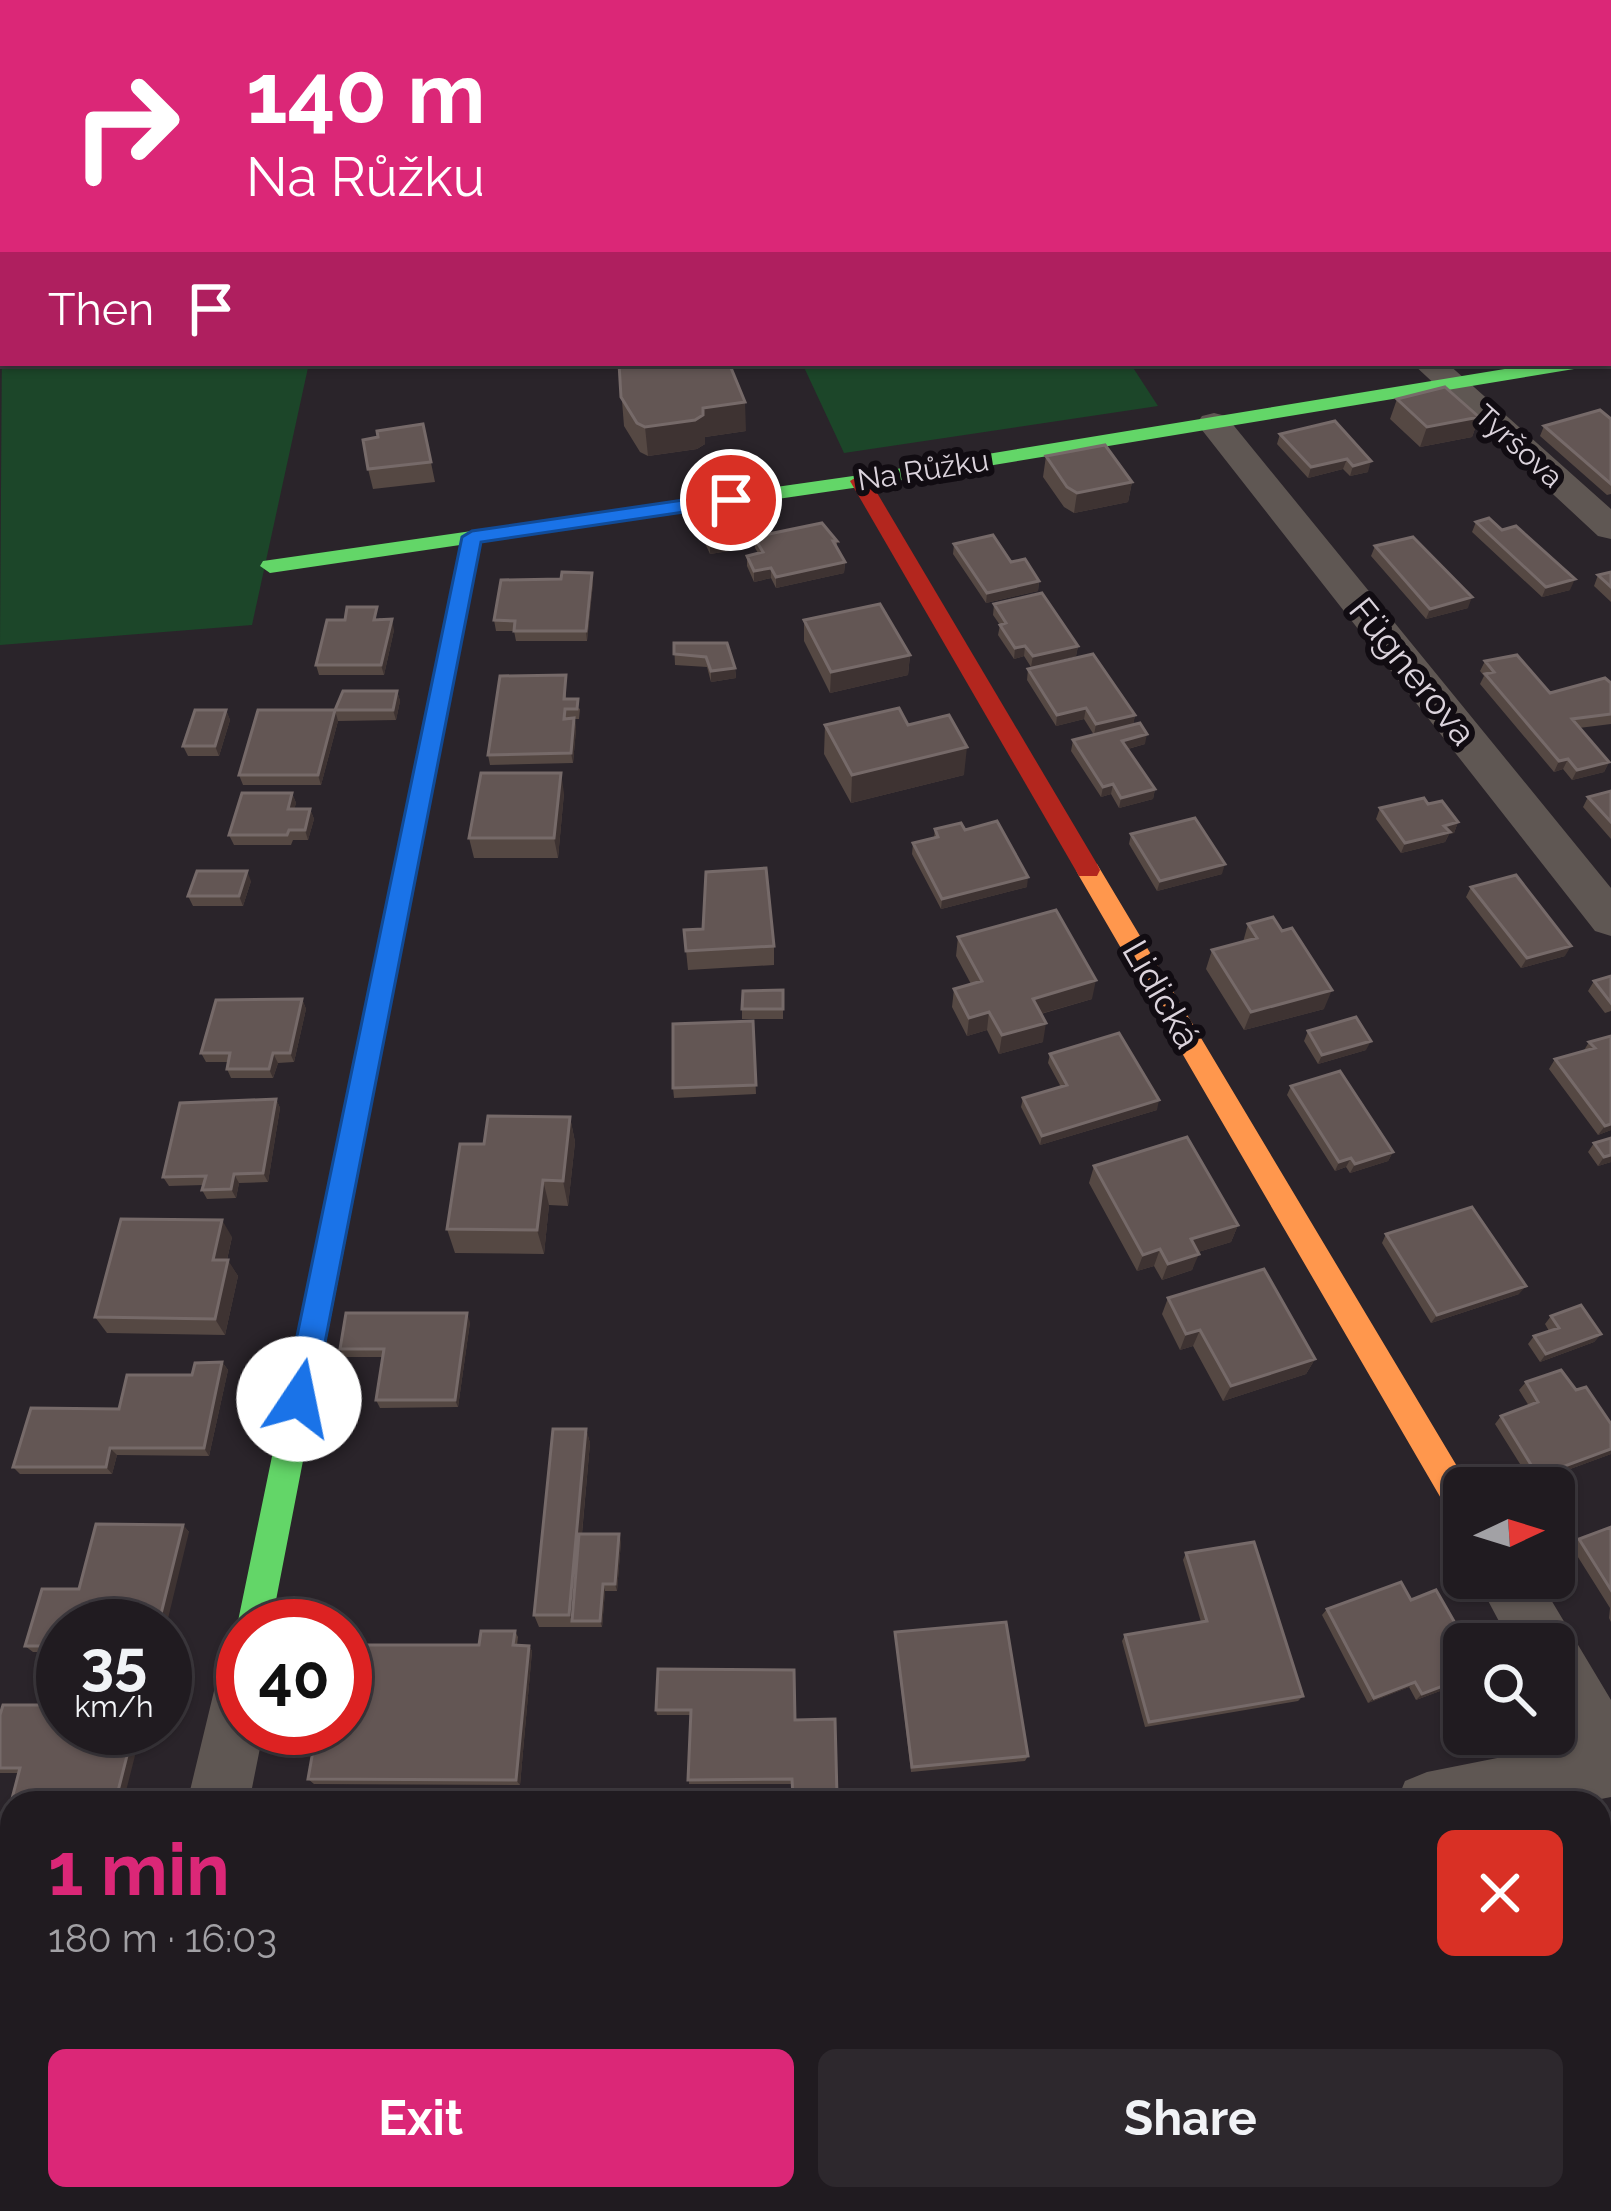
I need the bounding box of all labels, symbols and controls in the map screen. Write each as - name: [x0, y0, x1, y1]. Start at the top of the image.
- text: 140 m: [246, 44, 485, 143]
- icon: right: [48, 48, 204, 204]
- text: Na Růžku: [246, 145, 485, 209]
- icon: arrive: [178, 276, 244, 342]
- text: Then: [48, 283, 154, 336]
- street label: Tyršova: [1468, 397, 1570, 495]
- street label: Na Růžku: [855, 442, 991, 498]
- pin: [680, 449, 782, 551]
- icon: arrive: [698, 467, 764, 533]
- street label: Fügnerova: [1341, 589, 1485, 753]
- street label: Lidická: [1114, 933, 1210, 1055]
- position arrow: [236, 1336, 362, 1462]
- north arrow: [1443, 1467, 1575, 1599]
- map controls: [1443, 1467, 1575, 1755]
- speed limit sign: 40: [216, 1599, 372, 1755]
- button: search: [1443, 1623, 1575, 1755]
- text: 35: [81, 1627, 147, 1697]
- text: km/h: [74, 1689, 154, 1724]
- text: 1 min: [48, 1827, 230, 1912]
- button: close: [1437, 1830, 1563, 1956]
- text: 180 m · 16:03: [48, 1915, 277, 1961]
- button: Exit: [48, 2049, 794, 2187]
- button: Share: [818, 2049, 1563, 2187]

